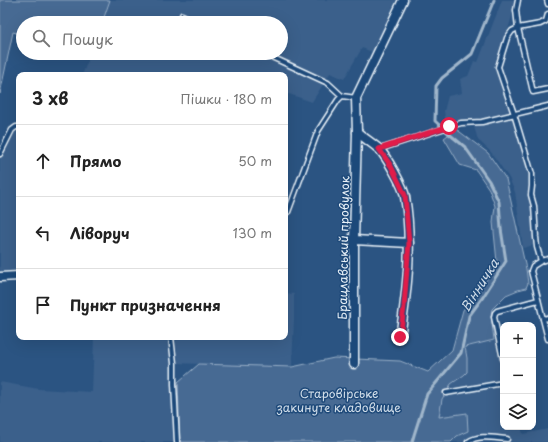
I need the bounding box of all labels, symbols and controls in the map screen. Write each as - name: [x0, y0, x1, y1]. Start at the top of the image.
- search box: [16, 16, 288, 60]
- icon: search: [30, 27, 52, 49]
- text: Пошук: [62, 27, 113, 50]
- text: 3 хв: [32, 85, 68, 111]
- text: Пішки · 180 m: [181, 89, 272, 108]
- route start: [440, 117, 458, 135]
- text: Прямо: [70, 149, 121, 172]
- icon: ahead: [32, 150, 54, 172]
- text: 50 m: [238, 151, 272, 170]
- street label: Брацлавський провулок: [333, 175, 353, 320]
- text: Ліворуч: [70, 221, 130, 244]
- icon: left: [32, 222, 54, 244]
- text: 130 m: [233, 223, 272, 242]
- water label: Вінничка: [455, 254, 503, 315]
- text: Пункт призначення: [70, 293, 221, 316]
- icon: arrive: [32, 294, 54, 316]
- map controls: [500, 322, 536, 430]
- button: +: [500, 322, 536, 358]
- route end: [391, 328, 409, 346]
- button: −: [500, 358, 536, 394]
- park label: Старовірське закинуте кладовище: [276, 384, 401, 416]
- button: layers: [500, 394, 536, 430]

